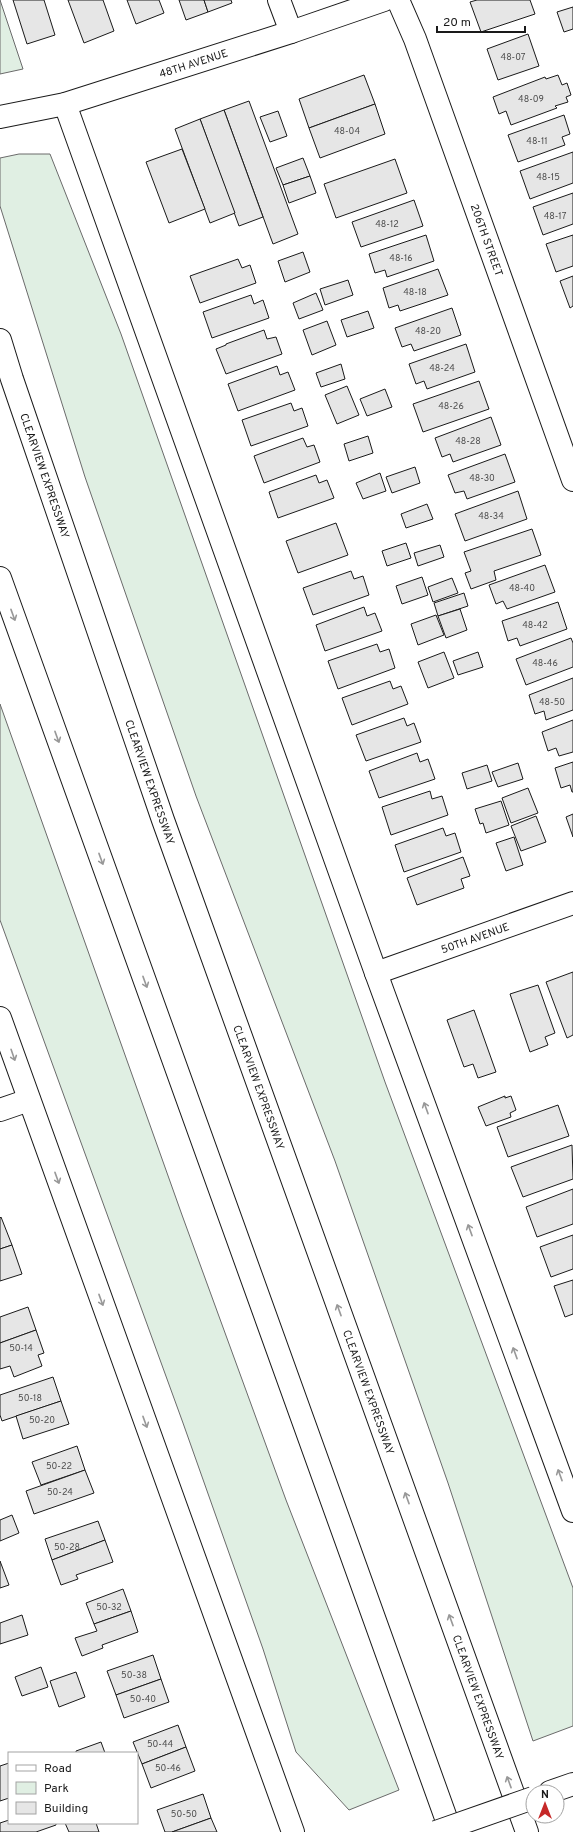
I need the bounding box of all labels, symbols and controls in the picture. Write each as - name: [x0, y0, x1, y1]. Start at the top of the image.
- scale bar: [437, 8, 525, 34]
- text: 20 m: [443, 15, 471, 31]
- street label: 48TH AVENUE: [158, 47, 230, 82]
- house number: 48-07: [501, 52, 526, 63]
- house number: 48-09: [518, 94, 544, 105]
- house number: 48-04: [334, 126, 360, 137]
- house number: 48-11: [526, 136, 548, 147]
- house number: 48-15: [536, 172, 560, 183]
- street label: 206TH STREET: [467, 202, 505, 278]
- house number: 48-17: [544, 211, 567, 222]
- house number: 48-12: [375, 219, 399, 230]
- house number: 48-16: [389, 253, 413, 264]
- house number: 48-18: [403, 287, 427, 298]
- house number: 48-20: [415, 326, 441, 337]
- house number: 48-24: [429, 363, 455, 374]
- house number: 48-26: [438, 401, 464, 412]
- street label: CLEARVIEW EXPRESSWAY: [16, 411, 72, 541]
- house number: 48-28: [455, 436, 481, 447]
- house number: 48-30: [469, 473, 495, 484]
- house number: 48-34: [478, 511, 504, 522]
- house number: 48-40: [509, 583, 535, 594]
- one-way arrow: [10, 608, 17, 621]
- house number: 48-42: [522, 620, 548, 631]
- house number: 48-46: [532, 658, 558, 669]
- house number: 48-50: [539, 697, 565, 708]
- street label: CLEARVIEW EXPRESSWAY: [121, 718, 177, 847]
- one-way arrow: [53, 731, 61, 743]
- one-way arrow: [97, 853, 105, 865]
- street label: 50TH AVENUE: [439, 920, 511, 957]
- one-way arrow: [141, 975, 149, 987]
- street label: CLEARVIEW EXPRESSWAY: [229, 1023, 287, 1152]
- one-way arrow: [10, 1049, 17, 1062]
- one-way arrow: [421, 1103, 429, 1115]
- one-way arrow: [53, 1171, 61, 1183]
- one-way arrow: [466, 1225, 474, 1237]
- one-way arrow: [98, 1293, 105, 1306]
- one-way arrow: [335, 1303, 342, 1316]
- street label: CLEARVIEW EXPRESSWAY: [339, 1328, 397, 1457]
- house number: 50-14: [9, 1343, 33, 1354]
- one-way arrow: [511, 1346, 518, 1359]
- house number: 50-18: [18, 1393, 42, 1404]
- house number: 50-20: [29, 1415, 55, 1426]
- one-way arrow: [142, 1416, 150, 1428]
- house number: 50-22: [46, 1461, 72, 1472]
- one-way arrow: [555, 1469, 563, 1481]
- house number: 50-24: [47, 1487, 73, 1498]
- one-way arrow: [402, 1492, 410, 1504]
- house number: 50-28: [54, 1542, 80, 1553]
- house number: 50-32: [96, 1602, 122, 1613]
- one-way arrow: [446, 1615, 454, 1627]
- street label: CLEARVIEW EXPRESSWAY: [449, 1633, 506, 1762]
- house number: 50-38: [121, 1670, 147, 1681]
- house number: 50-40: [130, 1694, 156, 1705]
- house number: 50-44: [147, 1739, 173, 1750]
- legend: [8, 1752, 138, 1824]
- text: Road: [44, 1761, 72, 1777]
- house number: 50-46: [155, 1763, 181, 1774]
- one-way arrow: [505, 1776, 512, 1789]
- text: Park: [44, 1781, 69, 1797]
- north arrow: [525, 1784, 565, 1824]
- text: N: [541, 1788, 549, 1802]
- text: Building: [44, 1801, 88, 1817]
- house number: 50-50: [171, 1809, 197, 1820]

